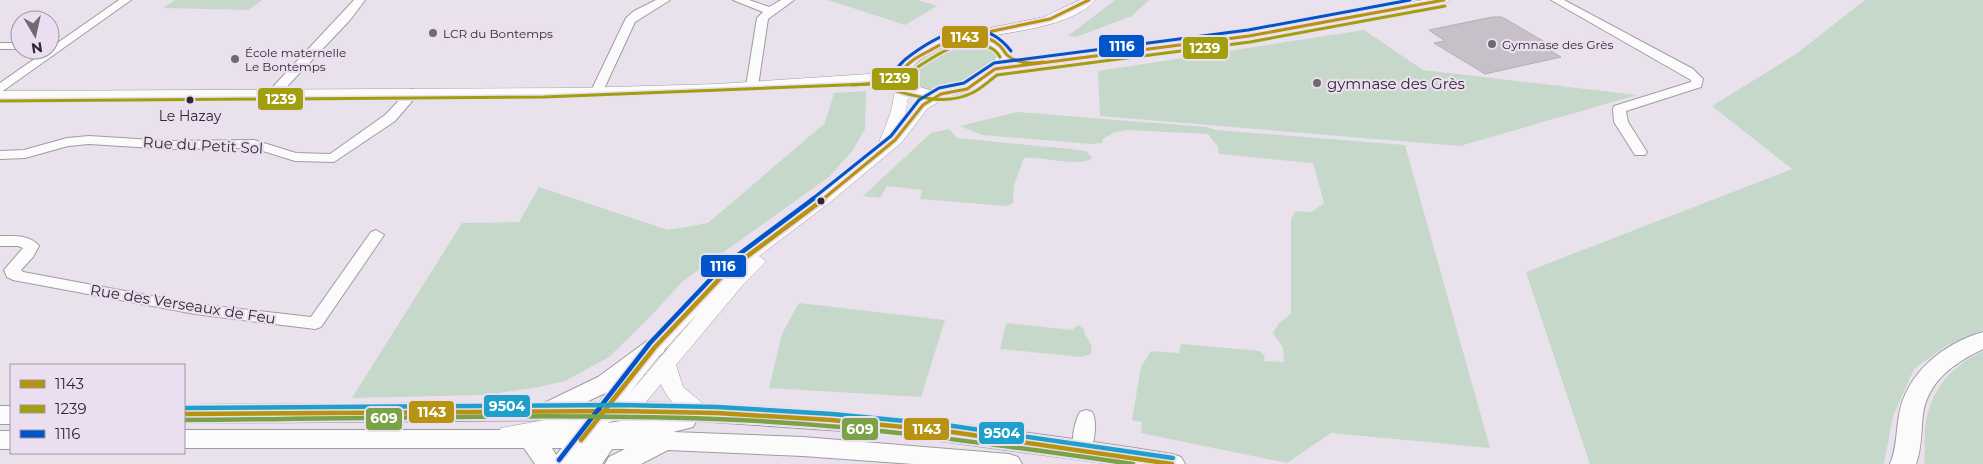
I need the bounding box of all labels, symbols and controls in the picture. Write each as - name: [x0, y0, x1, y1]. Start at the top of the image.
- north arrow: [10, 10, 60, 60]
- line badge: 1143: [941, 25, 989, 49]
- place label: LCR du Bontemps: [443, 26, 553, 41]
- marker: LCR du Bontemps: [427, 27, 439, 39]
- text: 1143: [951, 28, 979, 46]
- line badge: 1116: [1098, 34, 1145, 58]
- line badge: 1239: [1182, 36, 1229, 60]
- text: 1116: [1109, 37, 1135, 55]
- place label: Gymnase des Grès: [1502, 37, 1614, 52]
- text: N: [30, 38, 44, 58]
- marker: Gymnase des Grès: [1486, 38, 1498, 50]
- text: 1239: [1190, 39, 1221, 57]
- place label: École maternelle Le Bontemps: [245, 45, 346, 74]
- marker: École maternelle Le Bontemps: [229, 53, 241, 65]
- line badge: 1239: [871, 67, 919, 91]
- text: 1239: [880, 69, 911, 87]
- place label: gymnase des Grès: [1327, 74, 1465, 93]
- marker: gymnase des Grès: [1311, 77, 1323, 89]
- line badge: 1239: [257, 87, 304, 111]
- text: 1239: [266, 90, 297, 108]
- marker: Le Hazay: [185, 95, 195, 105]
- place label: Le Hazay: [159, 107, 222, 125]
- street label: Rue du Petit Sol: [142, 132, 264, 158]
- unlabelled marker: [816, 196, 826, 206]
- line badge: 1116: [700, 254, 747, 278]
- text: 1116: [710, 257, 736, 275]
- street label: Rue des Verseaux de Feu: [89, 280, 277, 328]
- legend: [10, 364, 185, 454]
- text: 1143: [55, 374, 84, 393]
- line badge: 9504: [483, 394, 531, 418]
- text: 9504: [489, 397, 526, 415]
- text: 1239: [55, 399, 87, 418]
- line badge: 1143: [408, 400, 455, 424]
- text: 1143: [418, 403, 446, 421]
- line badge: 609: [365, 407, 403, 431]
- text: 609: [370, 409, 398, 427]
- line badge: 609: [841, 417, 879, 441]
- line badge: 1143: [903, 417, 950, 441]
- text: 609: [846, 420, 874, 438]
- text: 1143: [913, 420, 941, 438]
- line badge: 9504: [978, 421, 1025, 445]
- text: 1116: [55, 424, 80, 443]
- text: 9504: [984, 424, 1021, 442]

